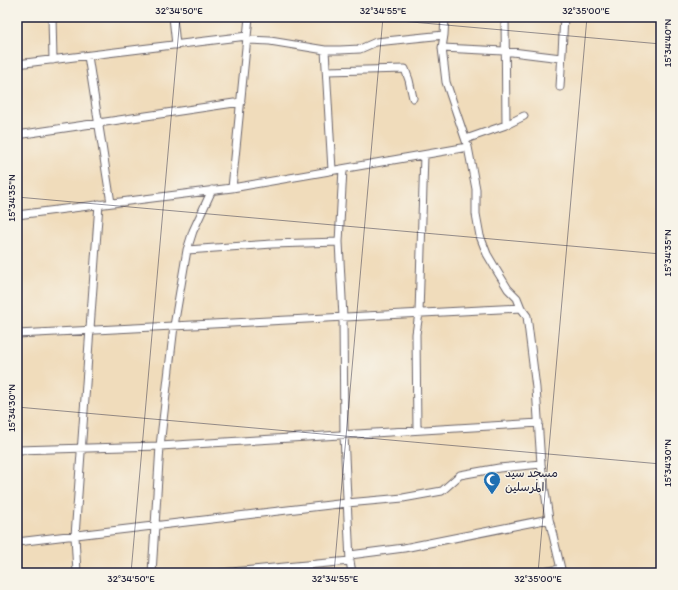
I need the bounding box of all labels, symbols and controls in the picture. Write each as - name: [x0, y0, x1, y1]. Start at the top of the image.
- text: 32°34'50"E: [155, 4, 203, 17]
- text: 32°34'55"E: [360, 4, 407, 17]
- text: 32°35'00"E: [562, 4, 610, 17]
- text: 15°34'40"N: [661, 18, 674, 67]
- text: 15°34'35"N: [5, 174, 18, 222]
- text: 15°34'35"N: [661, 229, 674, 277]
- text: 15°34'30"N: [5, 384, 18, 432]
- text: 15°34'30"N: [661, 439, 674, 487]
- place label: مسجد سيد المرسلين: [505, 466, 558, 494]
- mosque icon: مسجد سيد المرسلين: [482, 470, 502, 495]
- text: 32°34'50"E: [107, 572, 155, 585]
- text: 32°34'55"E: [312, 572, 359, 585]
- text: 32°35'00"E: [514, 572, 562, 585]

